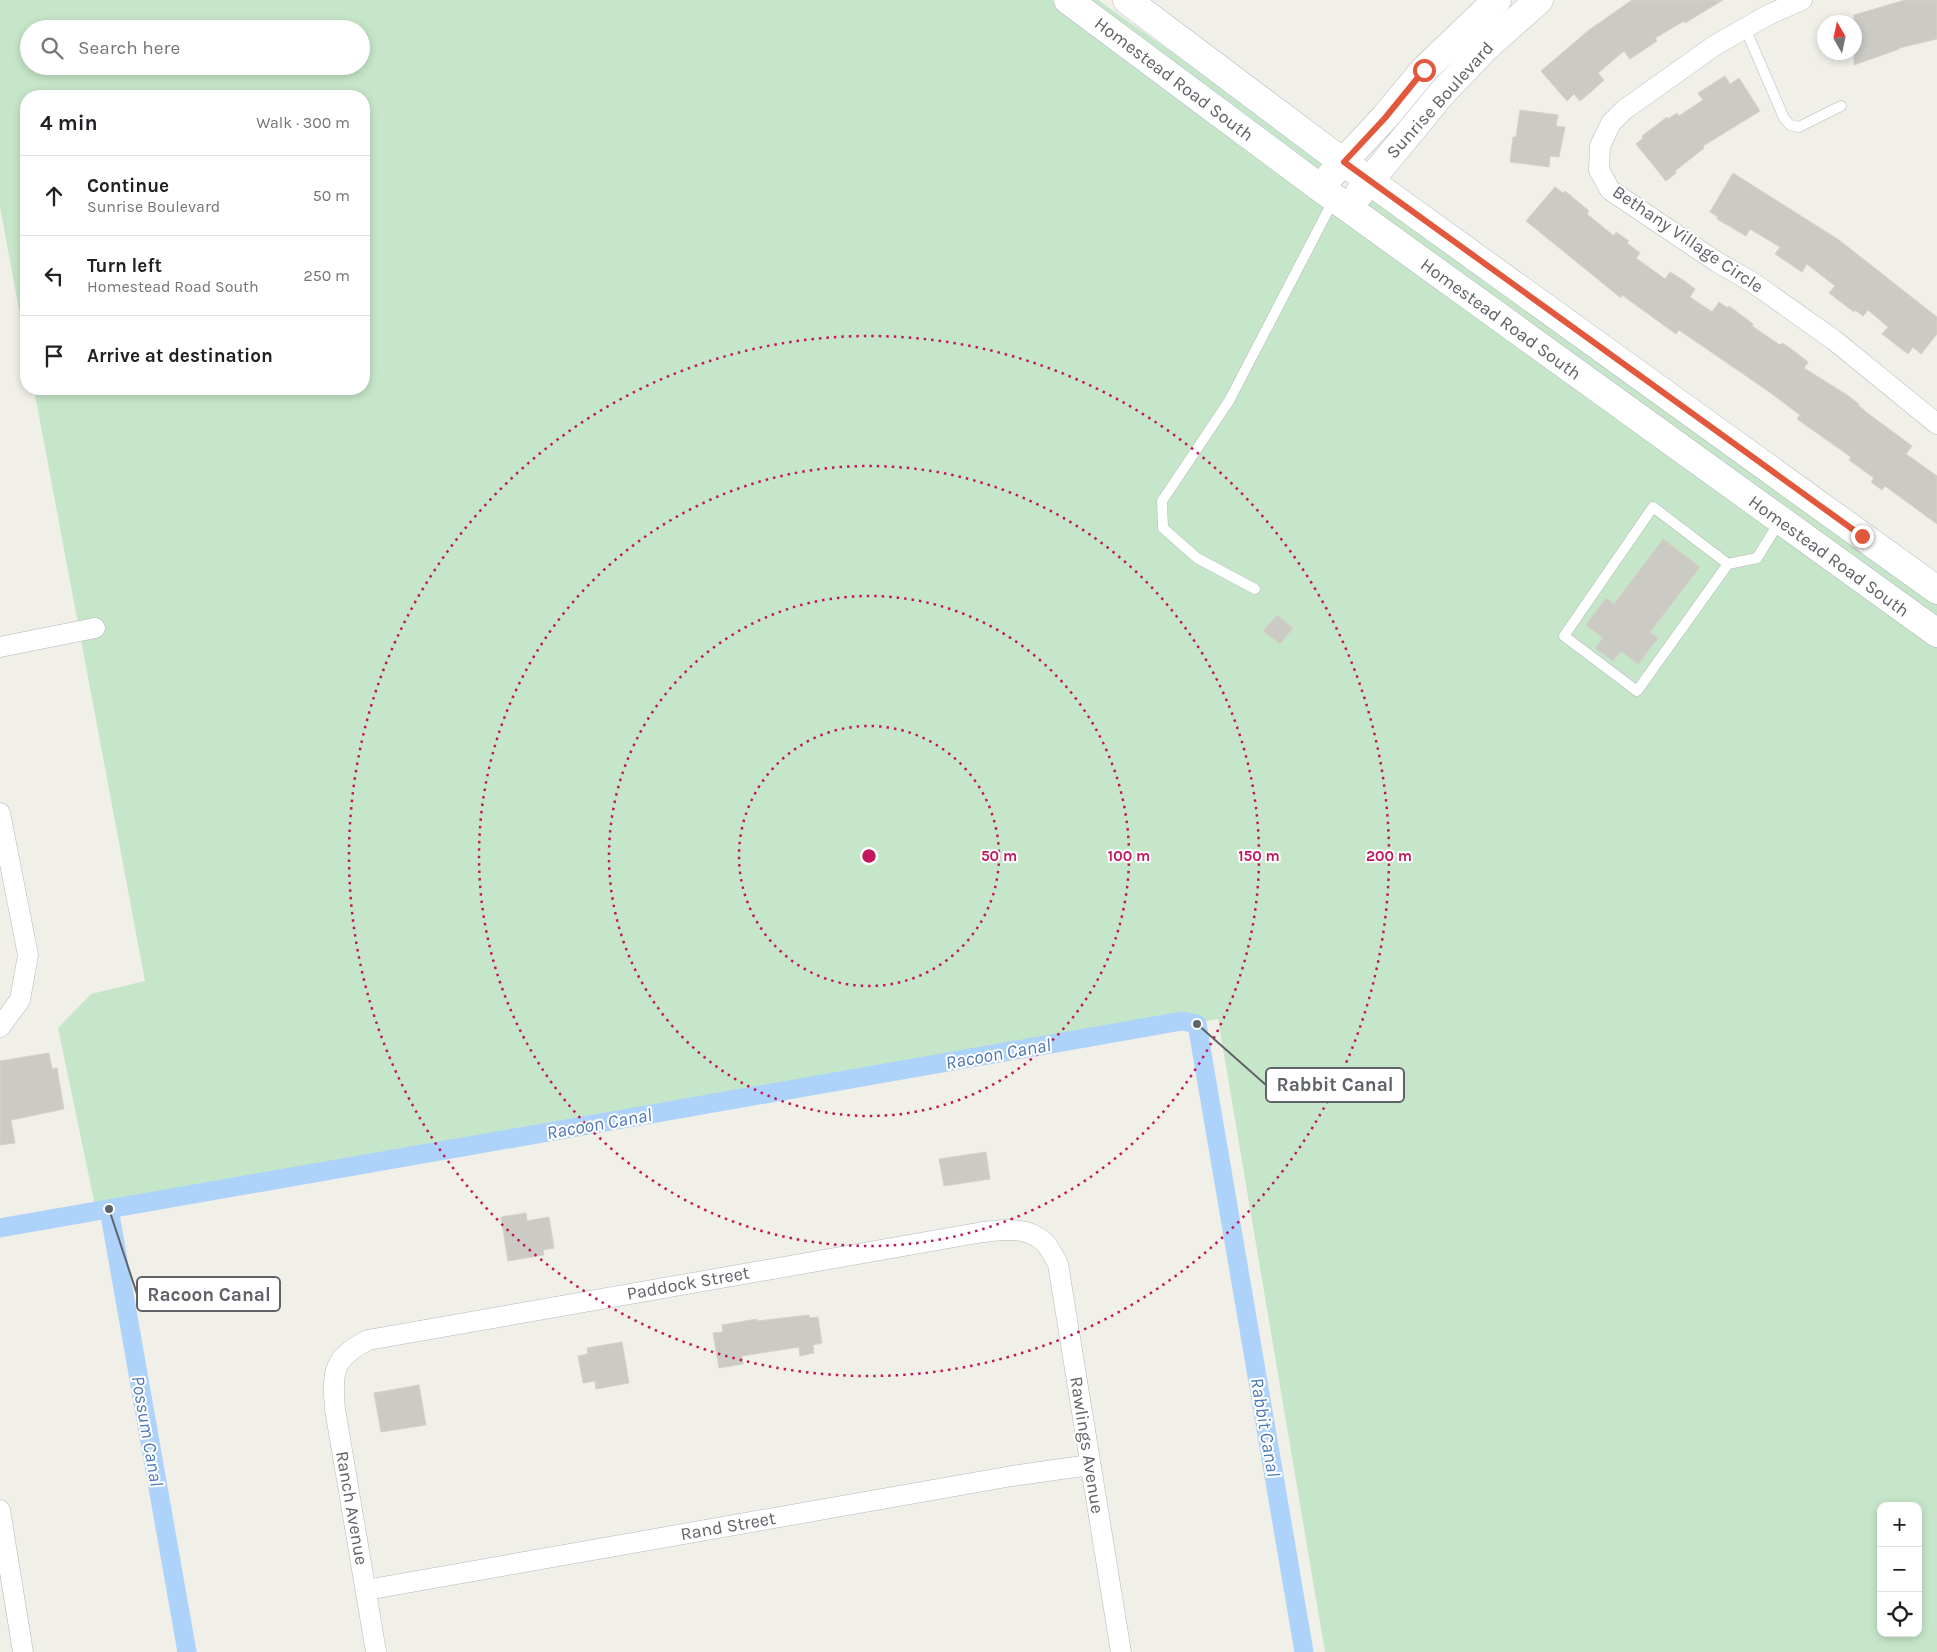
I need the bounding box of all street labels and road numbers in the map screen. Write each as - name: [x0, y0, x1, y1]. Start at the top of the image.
- street label: Homestead Road South: [1090, 12, 1258, 146]
- street label: Sunrise Boulevard: [1382, 37, 1498, 163]
- street label: Bethany Village Circle: [1608, 180, 1768, 298]
- street label: Homestead Road South: [1416, 253, 1586, 385]
- street label: Homestead Road South: [1744, 490, 1914, 622]
- street label: Paddock Street: [625, 1261, 751, 1305]
- street label: Rawlings Avenue: [1065, 1375, 1109, 1515]
- street label: Ranch Avenue: [331, 1449, 373, 1567]
- street label: Rand Street: [679, 1507, 777, 1545]

